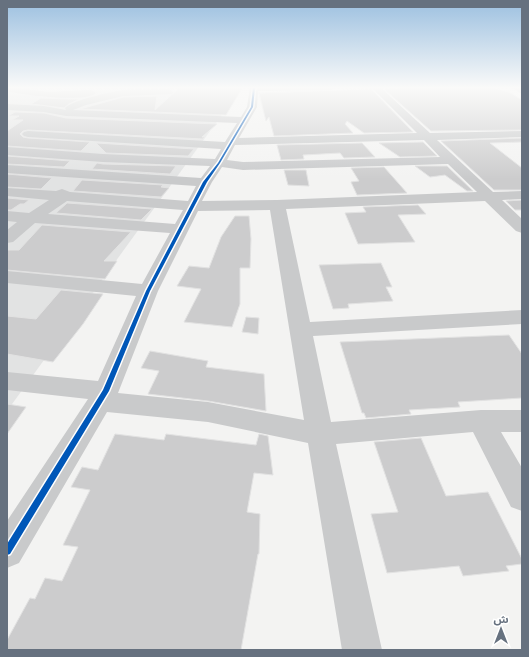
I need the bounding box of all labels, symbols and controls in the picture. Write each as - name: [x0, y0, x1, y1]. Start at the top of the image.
- north arrow: [481, 609, 521, 649]
- text: ش: [493, 612, 509, 626]

